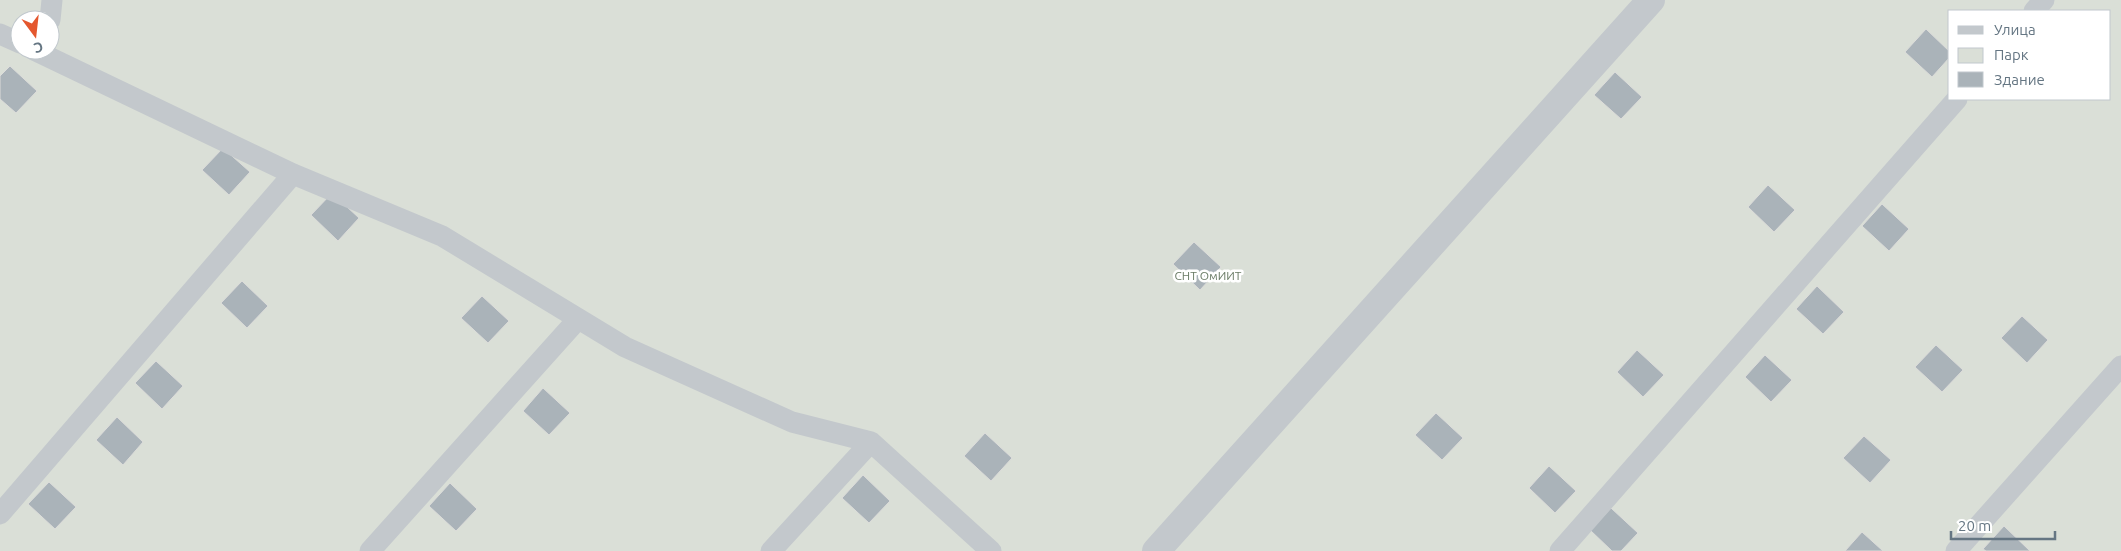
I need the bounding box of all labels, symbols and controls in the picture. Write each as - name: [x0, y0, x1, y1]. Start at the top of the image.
- north arrow: [10, 10, 60, 60]
- legend: [1948, 10, 2111, 100]
- text: Улица: [1994, 21, 2036, 38]
- text: С: [32, 39, 45, 56]
- text: Парк: [1994, 46, 2029, 63]
- text: Здание: [1994, 71, 2045, 88]
- park label: СНТ ОмИИТ: [1175, 269, 1242, 282]
- scale bar: [1951, 508, 2055, 540]
- text: 20 m: [1958, 517, 1991, 534]

